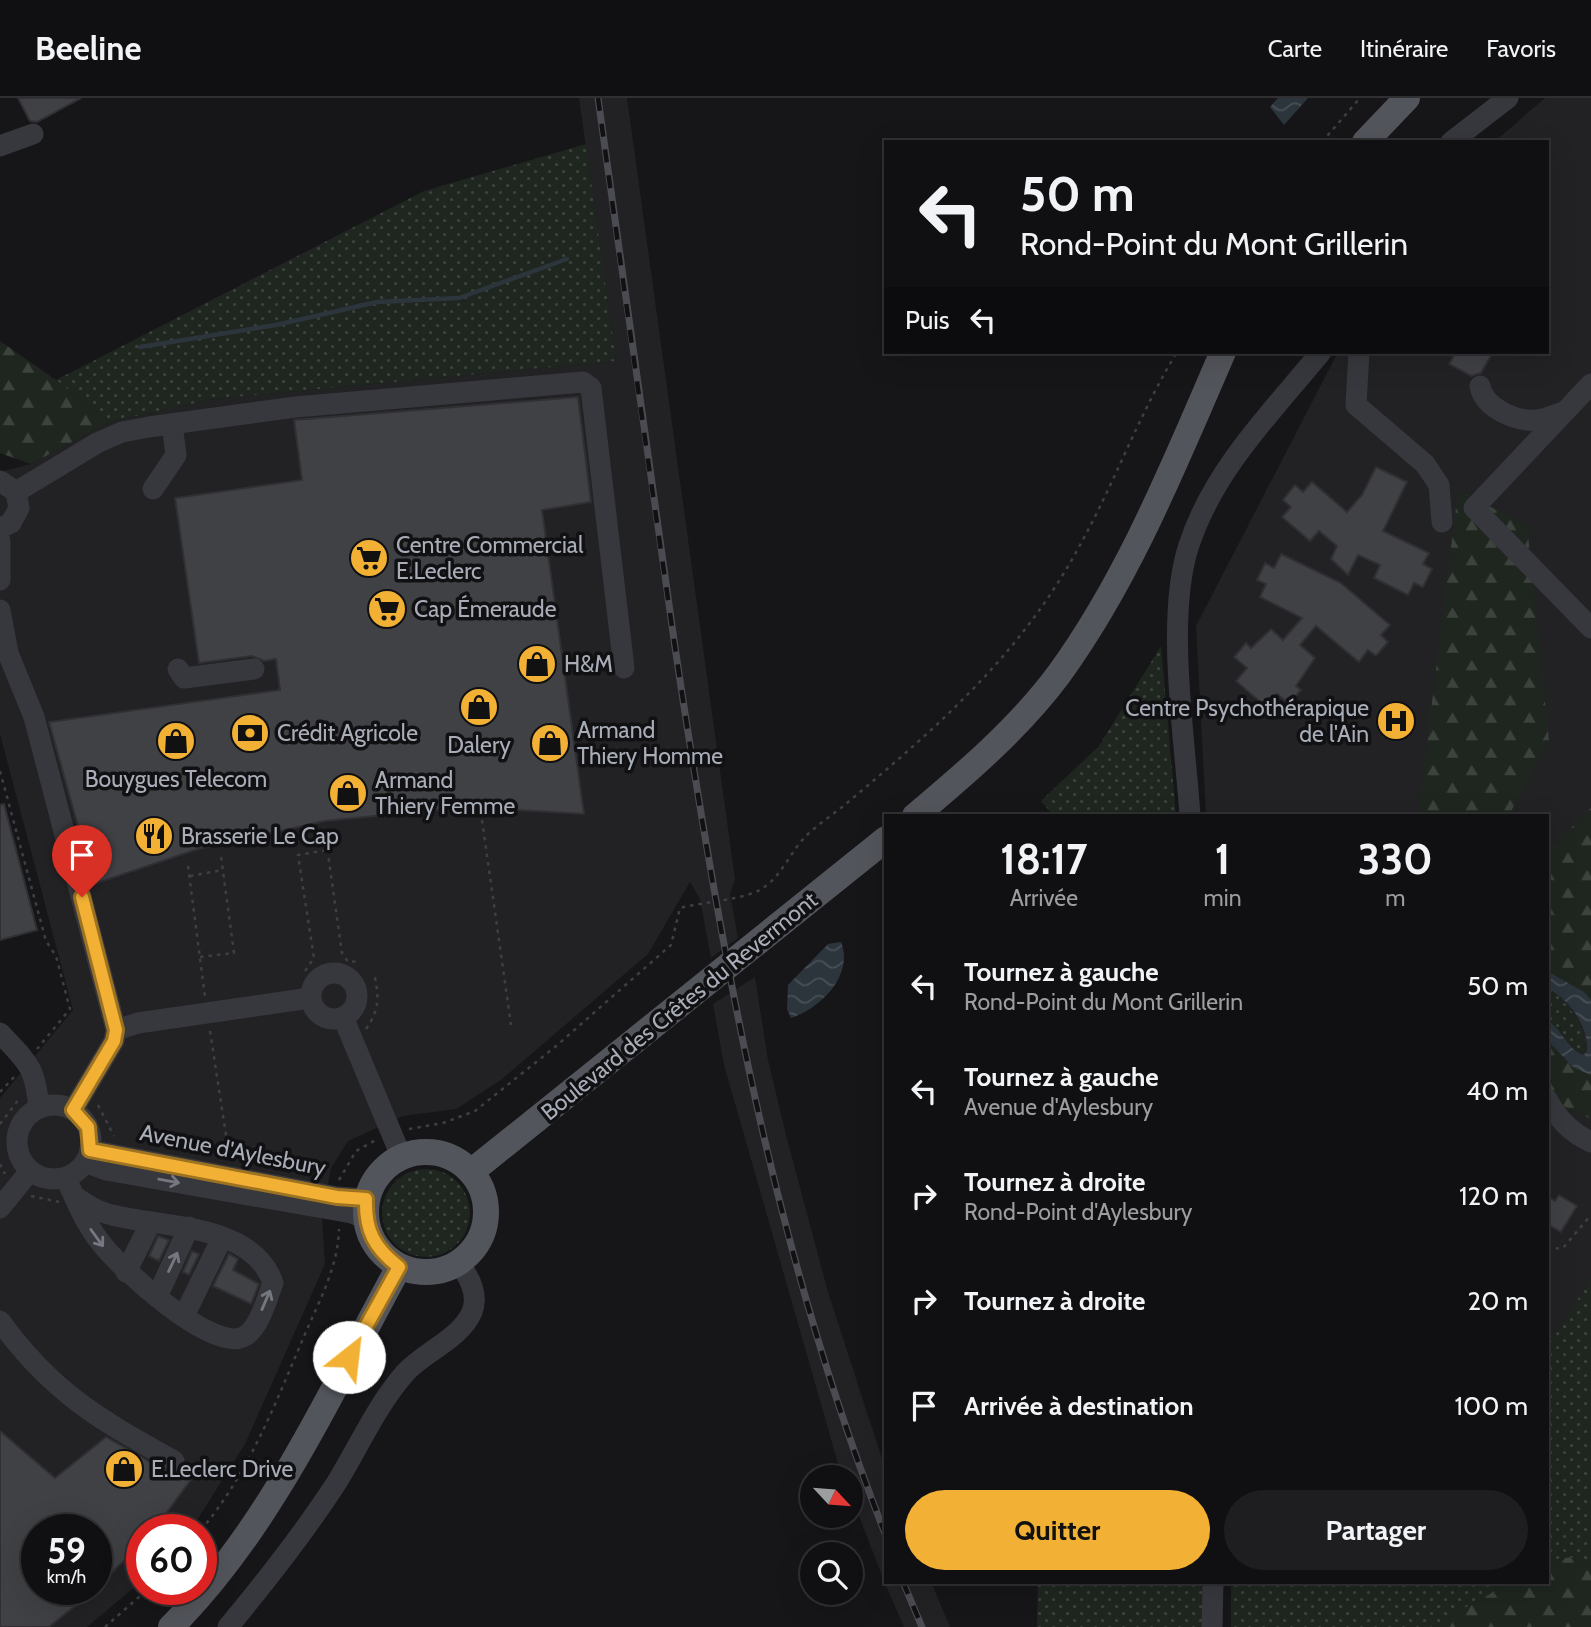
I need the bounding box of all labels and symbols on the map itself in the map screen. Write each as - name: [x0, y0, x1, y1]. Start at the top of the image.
- place label: Centre Commercial E.Leclerc: [396, 531, 584, 585]
- supermarket icon: Centre Commercial E.Leclerc: [348, 537, 390, 579]
- supermarket icon: Cap Émeraude: [366, 588, 408, 630]
- place label: Cap Émeraude: [414, 594, 557, 623]
- shop icon: H&M: [516, 643, 558, 685]
- place label: H&M: [564, 650, 613, 678]
- shop icon: Dalery: [458, 686, 500, 728]
- place label: Centre Psychothérapique de l'Ain: [1125, 694, 1369, 748]
- hospital icon: Centre Psychothérapique de l'Ain: [1375, 700, 1417, 742]
- bank icon: Crédit Agricole: [229, 712, 271, 754]
- place label: Armand Thiery Homme: [577, 716, 723, 770]
- place label: Crédit Agricole: [277, 719, 418, 747]
- shop icon: Bouygues Telecom: [155, 720, 197, 762]
- shop icon: Armand Thiery Homme: [529, 722, 571, 764]
- place label: Dalery: [447, 731, 511, 759]
- place label: Bouygues Telecom: [85, 765, 267, 793]
- place label: Armand Thiery Femme: [375, 766, 515, 820]
- shop icon: Armand Thiery Femme: [327, 772, 369, 814]
- restaurant icon: Brasserie Le Cap: [133, 815, 175, 857]
- place label: Brasserie Le Cap: [181, 822, 339, 850]
- pin: [52, 825, 112, 897]
- street label: Boulevard des Crêtes du Revermont: [535, 886, 823, 1126]
- street label: Avenue d'Aylesbury: [138, 1118, 329, 1182]
- one-way arrow: [157, 1175, 180, 1188]
- one-way arrow: [90, 1228, 104, 1247]
- one-way arrow: [167, 1252, 180, 1273]
- one-way arrow: [260, 1290, 273, 1312]
- position arrow: [312, 1320, 386, 1394]
- shop icon: E.Leclerc Drive: [103, 1448, 145, 1490]
- place label: E.Leclerc Drive: [151, 1455, 294, 1483]
- north arrow: [800, 1465, 863, 1528]
- speed limit sign: 60: [126, 1514, 217, 1605]

